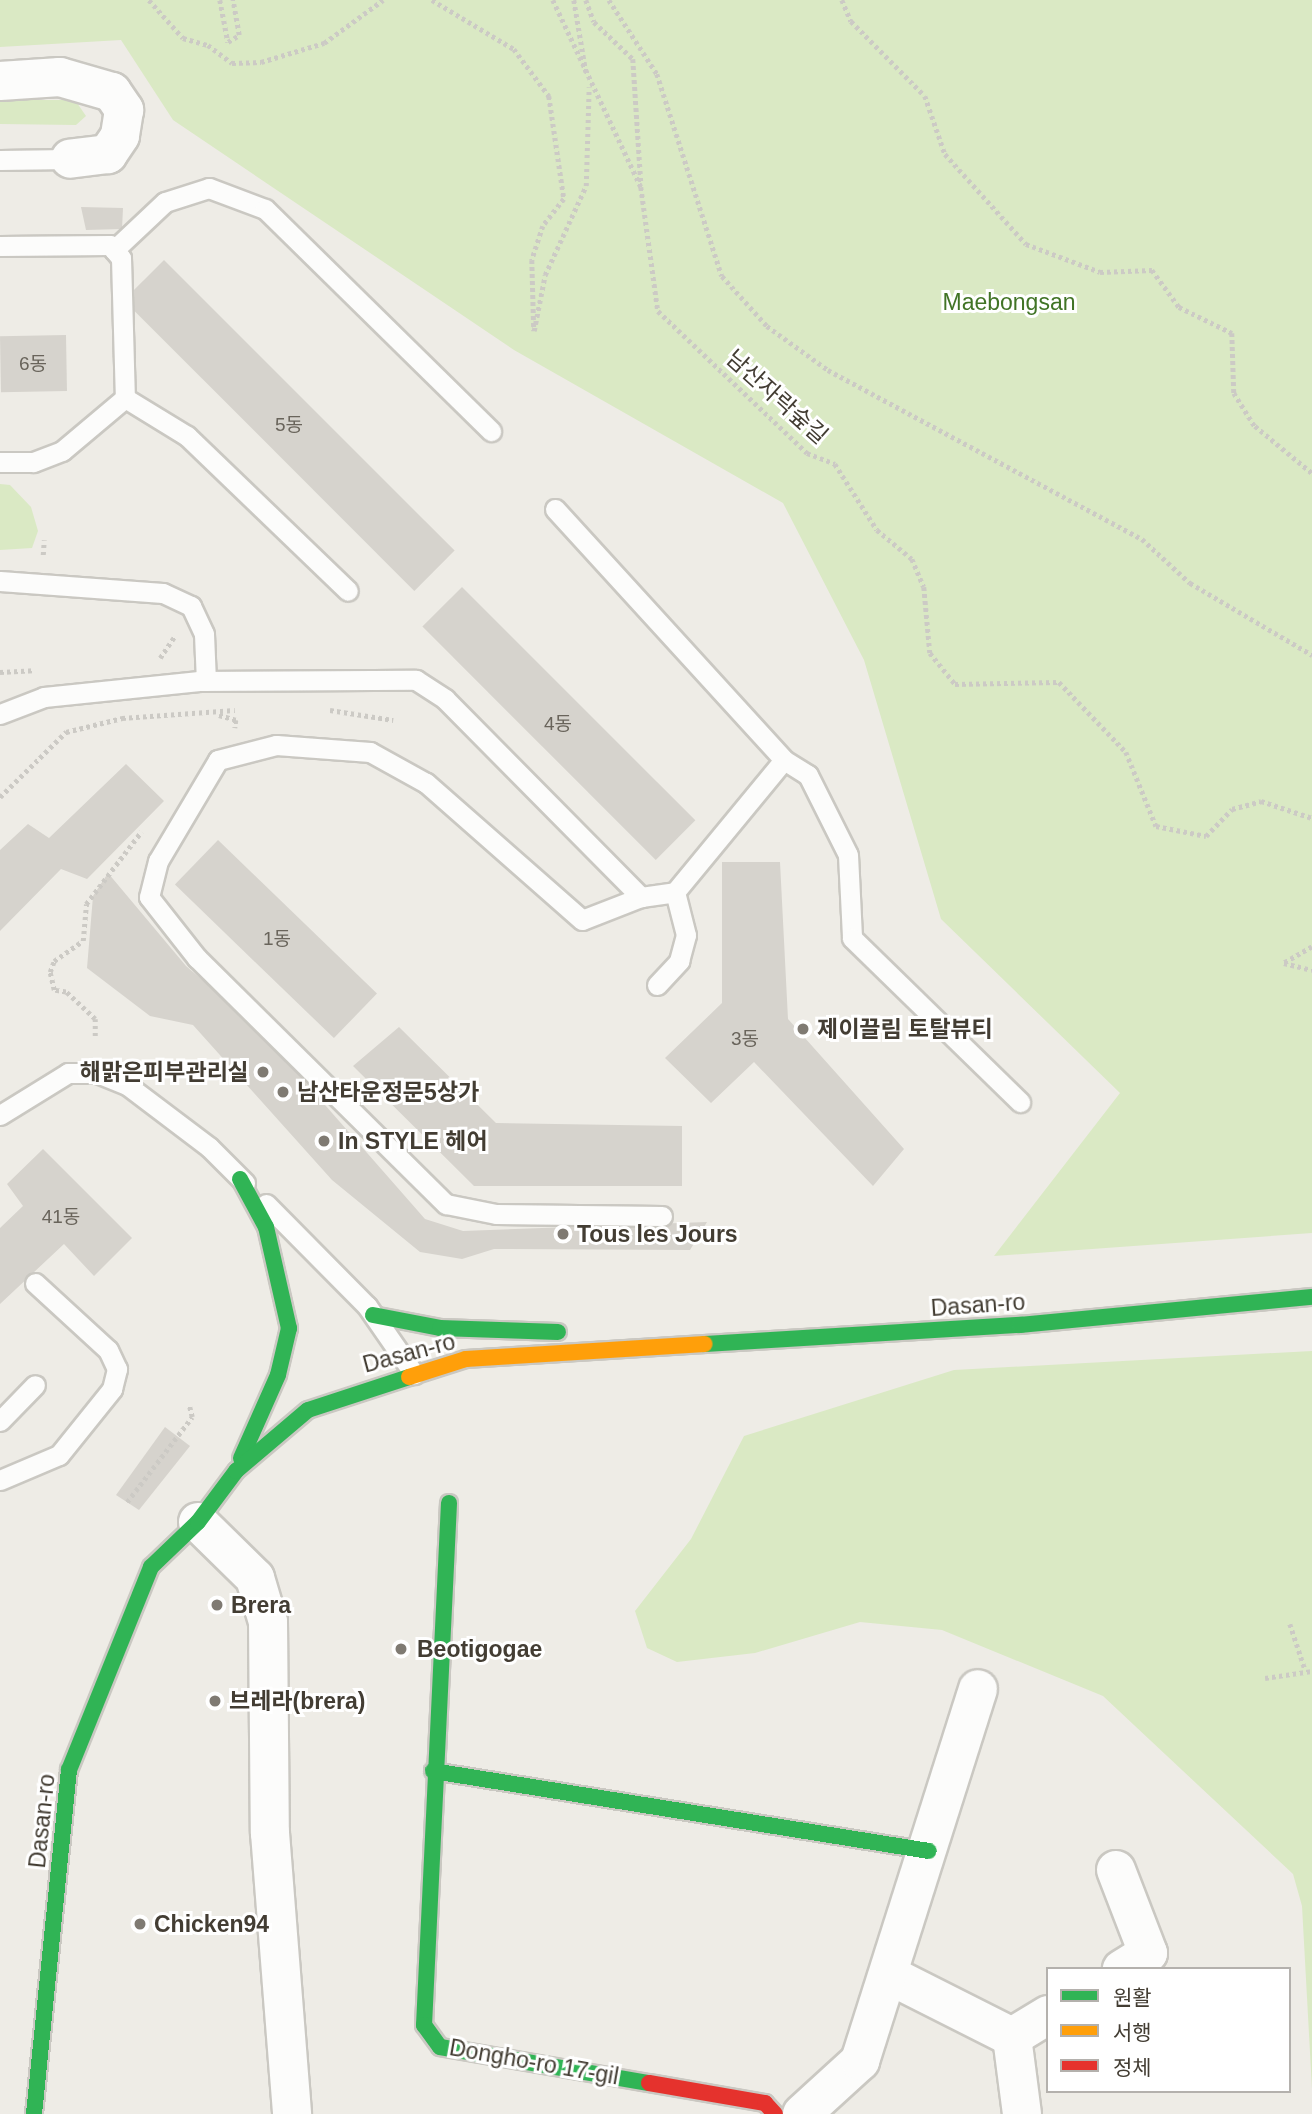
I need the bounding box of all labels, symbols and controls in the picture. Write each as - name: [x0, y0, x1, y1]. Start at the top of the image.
- park label: Maebongsan: [943, 288, 1075, 316]
- street label: 남산자락숲길: [721, 344, 833, 450]
- house number: 6동: [19, 353, 47, 375]
- house number: 5동: [275, 414, 303, 436]
- house number: 4동: [544, 713, 572, 735]
- house number: 1동: [263, 928, 291, 950]
- place label: 제이끌림 토탈뷰티: [817, 1015, 993, 1043]
- marker: 제이끌림 토탈뷰티: [795, 1021, 811, 1037]
- house number: 3동: [731, 1028, 759, 1050]
- place label: 해맑은피부관리실: [80, 1058, 249, 1086]
- marker: 해맑은피부관리실: [255, 1064, 271, 1080]
- place label: 남산타운정문5상가: [297, 1078, 479, 1106]
- marker: 남산타운정문5상가: [275, 1084, 291, 1100]
- place label: In STYLE 헤어: [338, 1127, 488, 1155]
- marker: In STYLE 헤어: [316, 1133, 332, 1149]
- house number: 41동: [42, 1206, 80, 1228]
- place label: Tous les Jours: [577, 1220, 738, 1248]
- marker: Tous les Jours: [555, 1226, 571, 1242]
- street label: Dasan-ro: [930, 1288, 1026, 1322]
- street label: Dasan-ro: [360, 1327, 458, 1379]
- place label: Brera: [231, 1591, 291, 1619]
- marker: Brera: [209, 1597, 225, 1613]
- place label: Beotigogae: [417, 1635, 542, 1663]
- marker: Beotigogae: [391, 1639, 411, 1659]
- place label: 브레라(brera): [229, 1687, 365, 1715]
- marker: 브레라(brera): [207, 1693, 223, 1709]
- street label: Dasan-ro: [23, 1773, 61, 1869]
- place label: Chicken94: [154, 1910, 269, 1938]
- marker: Chicken94: [132, 1916, 148, 1932]
- legend: [1046, 1967, 1291, 2093]
- text: 원활: [1113, 1986, 1152, 2009]
- text: 서행: [1113, 2021, 1152, 2044]
- street label: Dongho-ro 17-gil: [447, 2034, 621, 2090]
- text: 정체: [1113, 2056, 1152, 2079]

